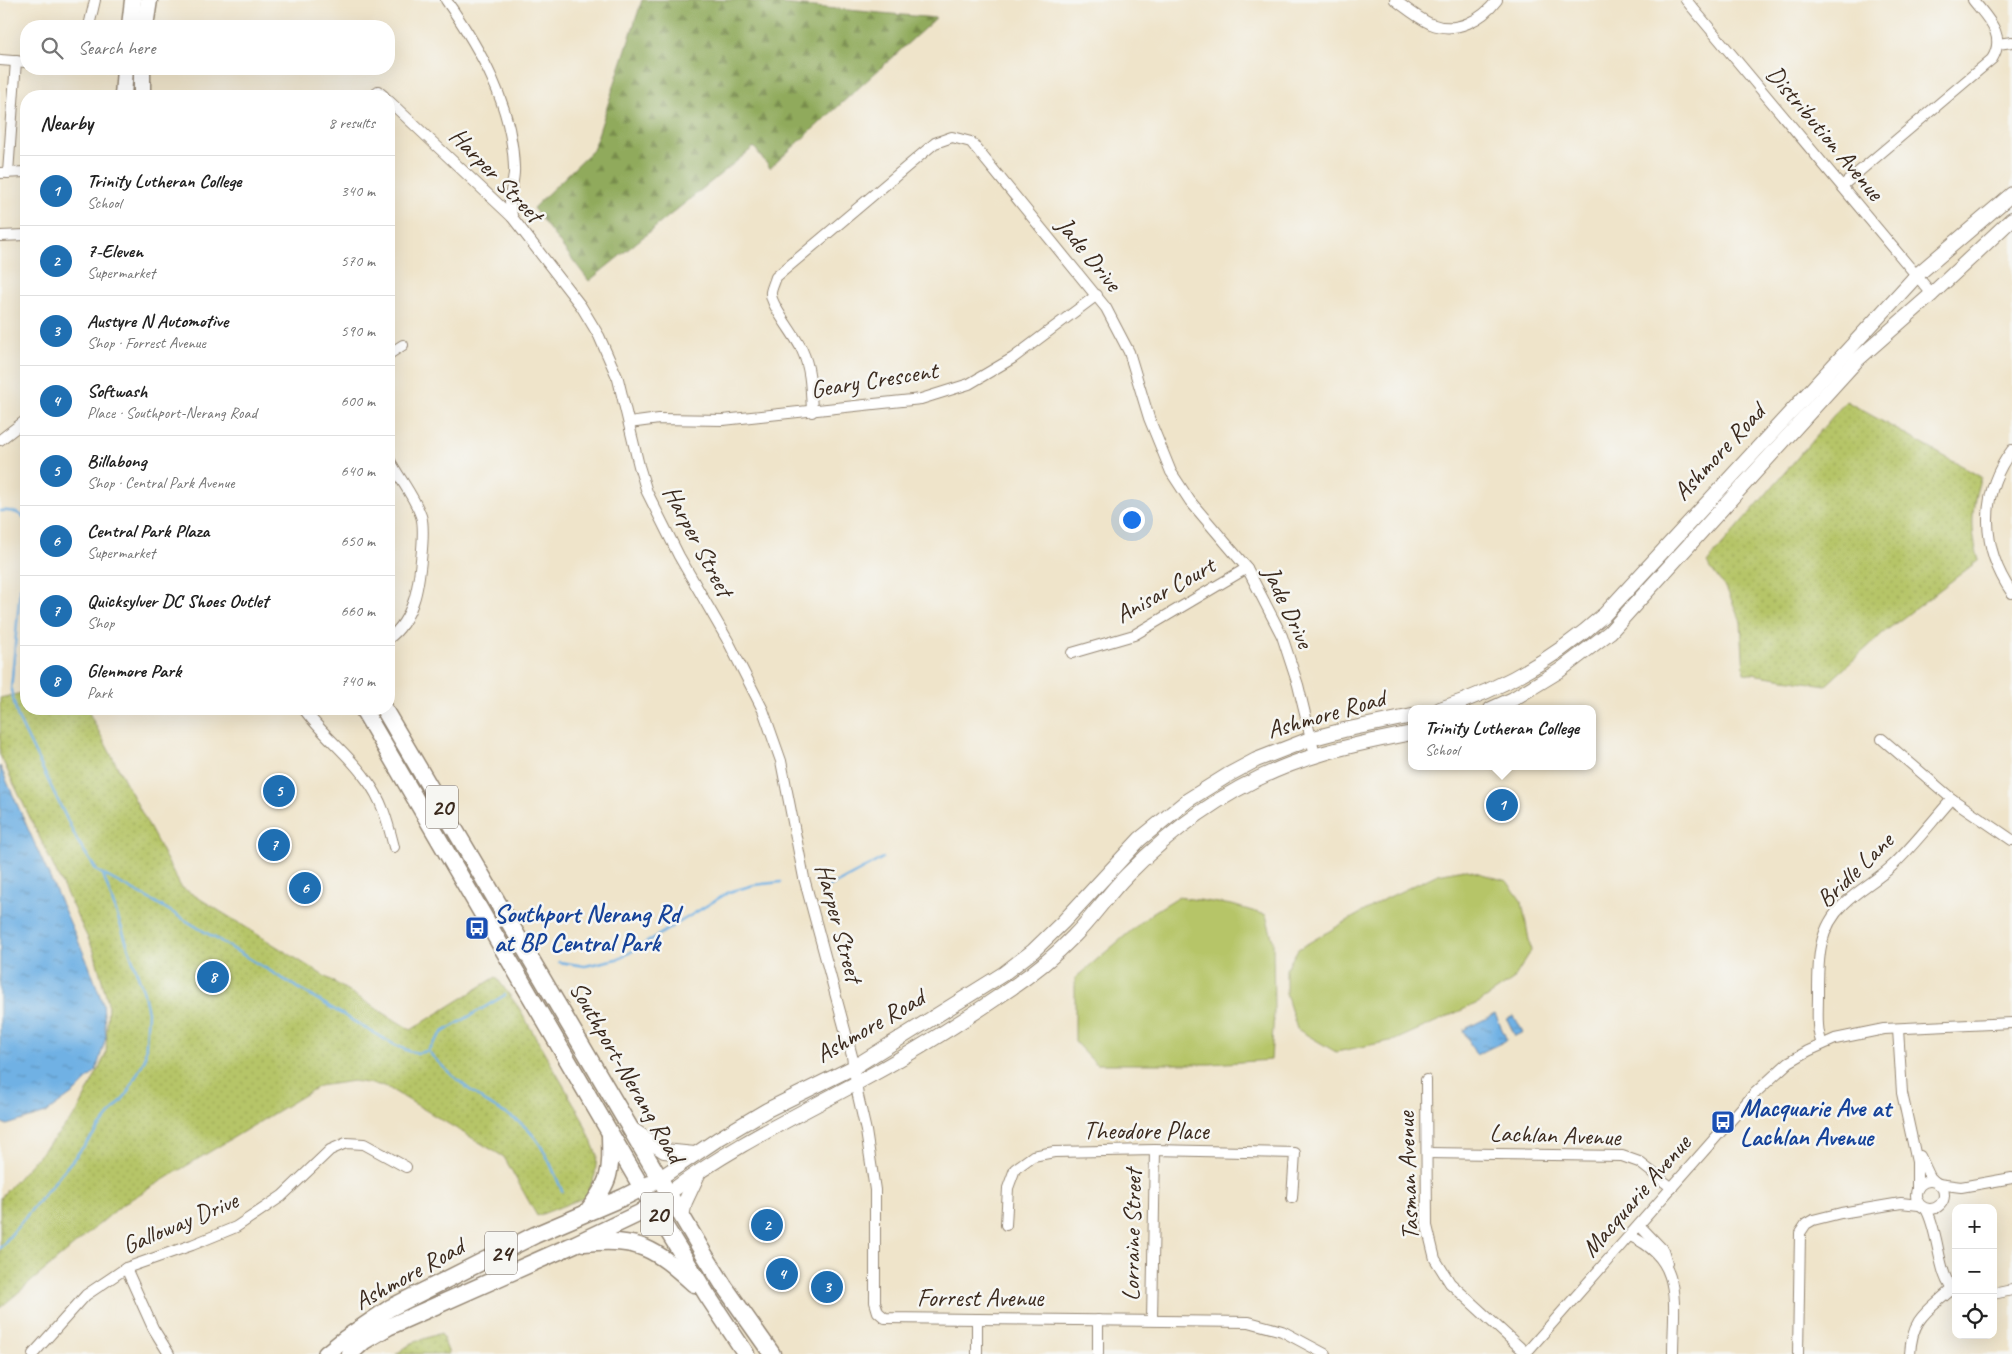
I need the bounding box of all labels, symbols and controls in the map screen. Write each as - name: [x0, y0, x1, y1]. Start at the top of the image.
- search box: [20, 20, 395, 75]
- icon: search: [38, 34, 66, 62]
- text: Search here: [78, 36, 155, 60]
- street label: Distribution Avenue: [1759, 59, 1892, 209]
- text: Nearby: [40, 110, 93, 136]
- text: 8 results: [328, 113, 375, 133]
- street label: Harper Street: [442, 120, 552, 232]
- text: Trinity Lutheran College: [87, 169, 241, 193]
- text: 1: [52, 181, 60, 201]
- text: 340 m: [341, 181, 375, 201]
- text: School: [87, 193, 121, 213]
- street label: Jade Drive: [1049, 209, 1130, 299]
- text: 7-Eleven: [87, 239, 143, 263]
- text: 2: [52, 251, 60, 271]
- text: 570 m: [341, 251, 375, 271]
- text: Supermarket: [87, 263, 155, 283]
- text: Austyre N Automotive: [87, 309, 228, 333]
- text: 3: [52, 321, 60, 341]
- text: 590 m: [341, 321, 375, 341]
- text: Shop · Forrest Avenue: [87, 333, 206, 353]
- street label: Geary Crescent: [808, 354, 942, 406]
- text: Softwash: [87, 379, 147, 403]
- text: 4: [52, 391, 60, 411]
- text: 600 m: [341, 391, 375, 411]
- street label: Ashmore Road: [1666, 394, 1775, 507]
- text: Place · Southport-Nerang Road: [87, 403, 257, 423]
- text: Billabong: [87, 449, 146, 473]
- text: 5: [53, 461, 59, 481]
- text: 640 m: [341, 461, 375, 481]
- text: Shop · Central Park Avenue: [87, 473, 235, 493]
- street label: Harper Street: [655, 480, 742, 605]
- your location: [1119, 507, 1145, 533]
- text: Central Park Plaza: [87, 519, 209, 543]
- text: 6: [52, 531, 60, 551]
- text: 650 m: [341, 531, 375, 551]
- text: Supermarket: [87, 543, 155, 563]
- street label: Anisar Court: [1110, 548, 1223, 630]
- street label: Jade Drive: [1255, 560, 1322, 655]
- text: Quicksylver DC Shoes Outlet: [87, 589, 268, 613]
- text: 7: [52, 601, 60, 621]
- text: 660 m: [341, 601, 375, 621]
- text: Shop: [87, 613, 114, 633]
- text: Glenmore Park: [87, 659, 181, 683]
- text: 8: [52, 671, 60, 691]
- text: 740 m: [341, 671, 375, 691]
- street label: Ashmore Road: [1263, 681, 1393, 746]
- text: Park: [87, 683, 112, 703]
- popup: [1408, 705, 1596, 770]
- text: Trinity Lutheran College: [1425, 716, 1579, 740]
- text: School: [1425, 740, 1459, 760]
- pin: 5: [263, 772, 295, 810]
- road number: 20: [426, 786, 458, 829]
- pin: 1: [1486, 786, 1518, 824]
- street label: Bridle Lane: [1810, 824, 1902, 915]
- pin: 7: [258, 826, 290, 864]
- street label: Harper Street: [808, 860, 871, 989]
- pin: 6: [289, 869, 321, 907]
- place label: Southport Nerang Rd at BP Central Park: [494, 898, 683, 959]
- bus stop icon: Southport Nerang Rd at BP Central Park: [464, 915, 490, 941]
- pin: 8: [197, 958, 229, 996]
- street label: Southport-Nerang Road: [562, 975, 694, 1172]
- street label: Ashmore Road: [810, 980, 934, 1070]
- place label: Macquarie Ave at Lachlan Avenue: [1740, 1092, 1893, 1153]
- street label: Tasman Avenue: [1390, 1109, 1426, 1241]
- bus stop icon: Macquarie Ave at Lachlan Avenue: [1710, 1109, 1736, 1135]
- street label: Theodore Place: [1083, 1115, 1211, 1147]
- street label: Lachlan Avenue: [1489, 1117, 1623, 1153]
- street label: Macquarie Avenue: [1574, 1127, 1699, 1264]
- street label: Lorraine Street: [1115, 1165, 1149, 1301]
- street label: Galloway Drive: [117, 1184, 244, 1262]
- road number: 20: [641, 1192, 673, 1236]
- map controls: [1952, 1204, 1997, 1339]
- button: +: [1952, 1204, 1997, 1249]
- pin: 2: [751, 1206, 783, 1244]
- street label: Ashmore Road: [348, 1229, 473, 1317]
- road number: 24: [485, 1232, 517, 1274]
- button: −: [1952, 1249, 1997, 1294]
- pin: 4: [766, 1255, 798, 1293]
- pin: 3: [811, 1268, 843, 1306]
- street label: Forrest Avenue: [917, 1282, 1045, 1314]
- button: locate: [1952, 1294, 1997, 1339]

